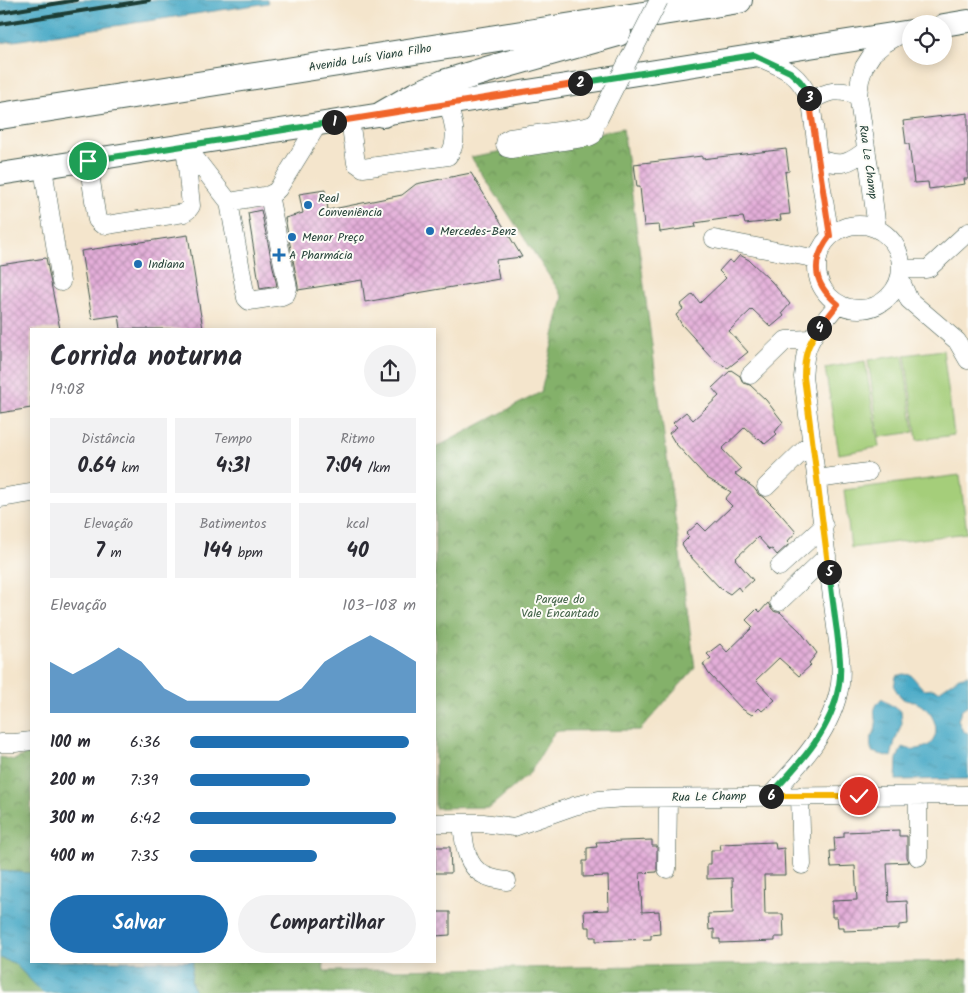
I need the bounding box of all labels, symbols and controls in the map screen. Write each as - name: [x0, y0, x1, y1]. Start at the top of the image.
- map controls: [902, 15, 952, 65]
- button: locate: [902, 15, 952, 65]
- street label: Avenida Luís Viana Filho: [307, 39, 433, 77]
- pin: 2: [568, 70, 592, 96]
- text: 2: [576, 72, 585, 94]
- pin: 3: [796, 86, 822, 110]
- text: 3: [806, 87, 813, 109]
- pin: 1: [322, 110, 346, 134]
- text: 1: [332, 111, 337, 133]
- street label: Rua Le Champ: [853, 124, 883, 200]
- pin: [67, 140, 109, 182]
- icon: arrive: [74, 147, 102, 175]
- place label: Real Conveniência: [318, 189, 383, 222]
- marker: Real Conveniência: [302, 199, 314, 211]
- place label: Mercedes-Benz: [440, 222, 516, 241]
- marker: Mercedes-Benz: [424, 225, 436, 237]
- place label: Menor Preço: [302, 228, 364, 247]
- marker: Menor Preço: [286, 231, 298, 243]
- place label: A Pharmácia: [289, 246, 353, 265]
- marker: A Pharmácia: [273, 249, 285, 261]
- place label: Indiana: [148, 255, 185, 274]
- marker: Indiana: [132, 258, 144, 270]
- pin: 4: [806, 316, 832, 340]
- text: 4: [816, 317, 823, 339]
- text: Corrida noturna: [50, 335, 242, 380]
- button: share: [364, 345, 416, 397]
- text: 19:08: [50, 377, 84, 402]
- text: Distância: [81, 428, 135, 450]
- text: Tempo: [214, 428, 252, 450]
- text: Ritmo: [340, 428, 375, 450]
- text: 0.64: [77, 450, 116, 483]
- text: 4:31: [216, 450, 250, 483]
- text: 7:04: [325, 450, 362, 483]
- text: km: [116, 457, 139, 479]
- text: /km: [362, 457, 390, 479]
- text: Elevação: [84, 513, 133, 535]
- text: Batimentos: [200, 513, 266, 535]
- text: kcal: [346, 513, 369, 535]
- text: 7: [95, 535, 105, 568]
- text: 144: [203, 535, 232, 568]
- text: 40: [347, 535, 369, 568]
- text: m: [105, 542, 122, 564]
- text: bpm: [232, 542, 263, 564]
- pin: 5: [816, 560, 842, 584]
- text: 5: [826, 561, 833, 583]
- park label: Parque do Vale Encantado: [521, 590, 599, 623]
- text: Elevação: [50, 593, 107, 618]
- text: 103–108 m: [342, 593, 416, 618]
- text: 100 m: [50, 730, 91, 755]
- text: 6:36: [130, 730, 161, 755]
- text: 200 m: [50, 768, 95, 793]
- text: 7:39: [130, 768, 158, 793]
- pin: [838, 775, 880, 817]
- icon: check: [845, 782, 873, 810]
- pin: 6: [758, 784, 784, 808]
- text: 6: [768, 785, 775, 807]
- street label: Rua Le Champ: [672, 787, 747, 807]
- text: 300 m: [50, 806, 94, 831]
- text: 6:42: [130, 806, 161, 831]
- text: 400 m: [50, 844, 94, 869]
- text: 7:35: [130, 844, 159, 869]
- button: Salvar: [50, 895, 228, 953]
- button: Compartilhar: [238, 895, 416, 953]

